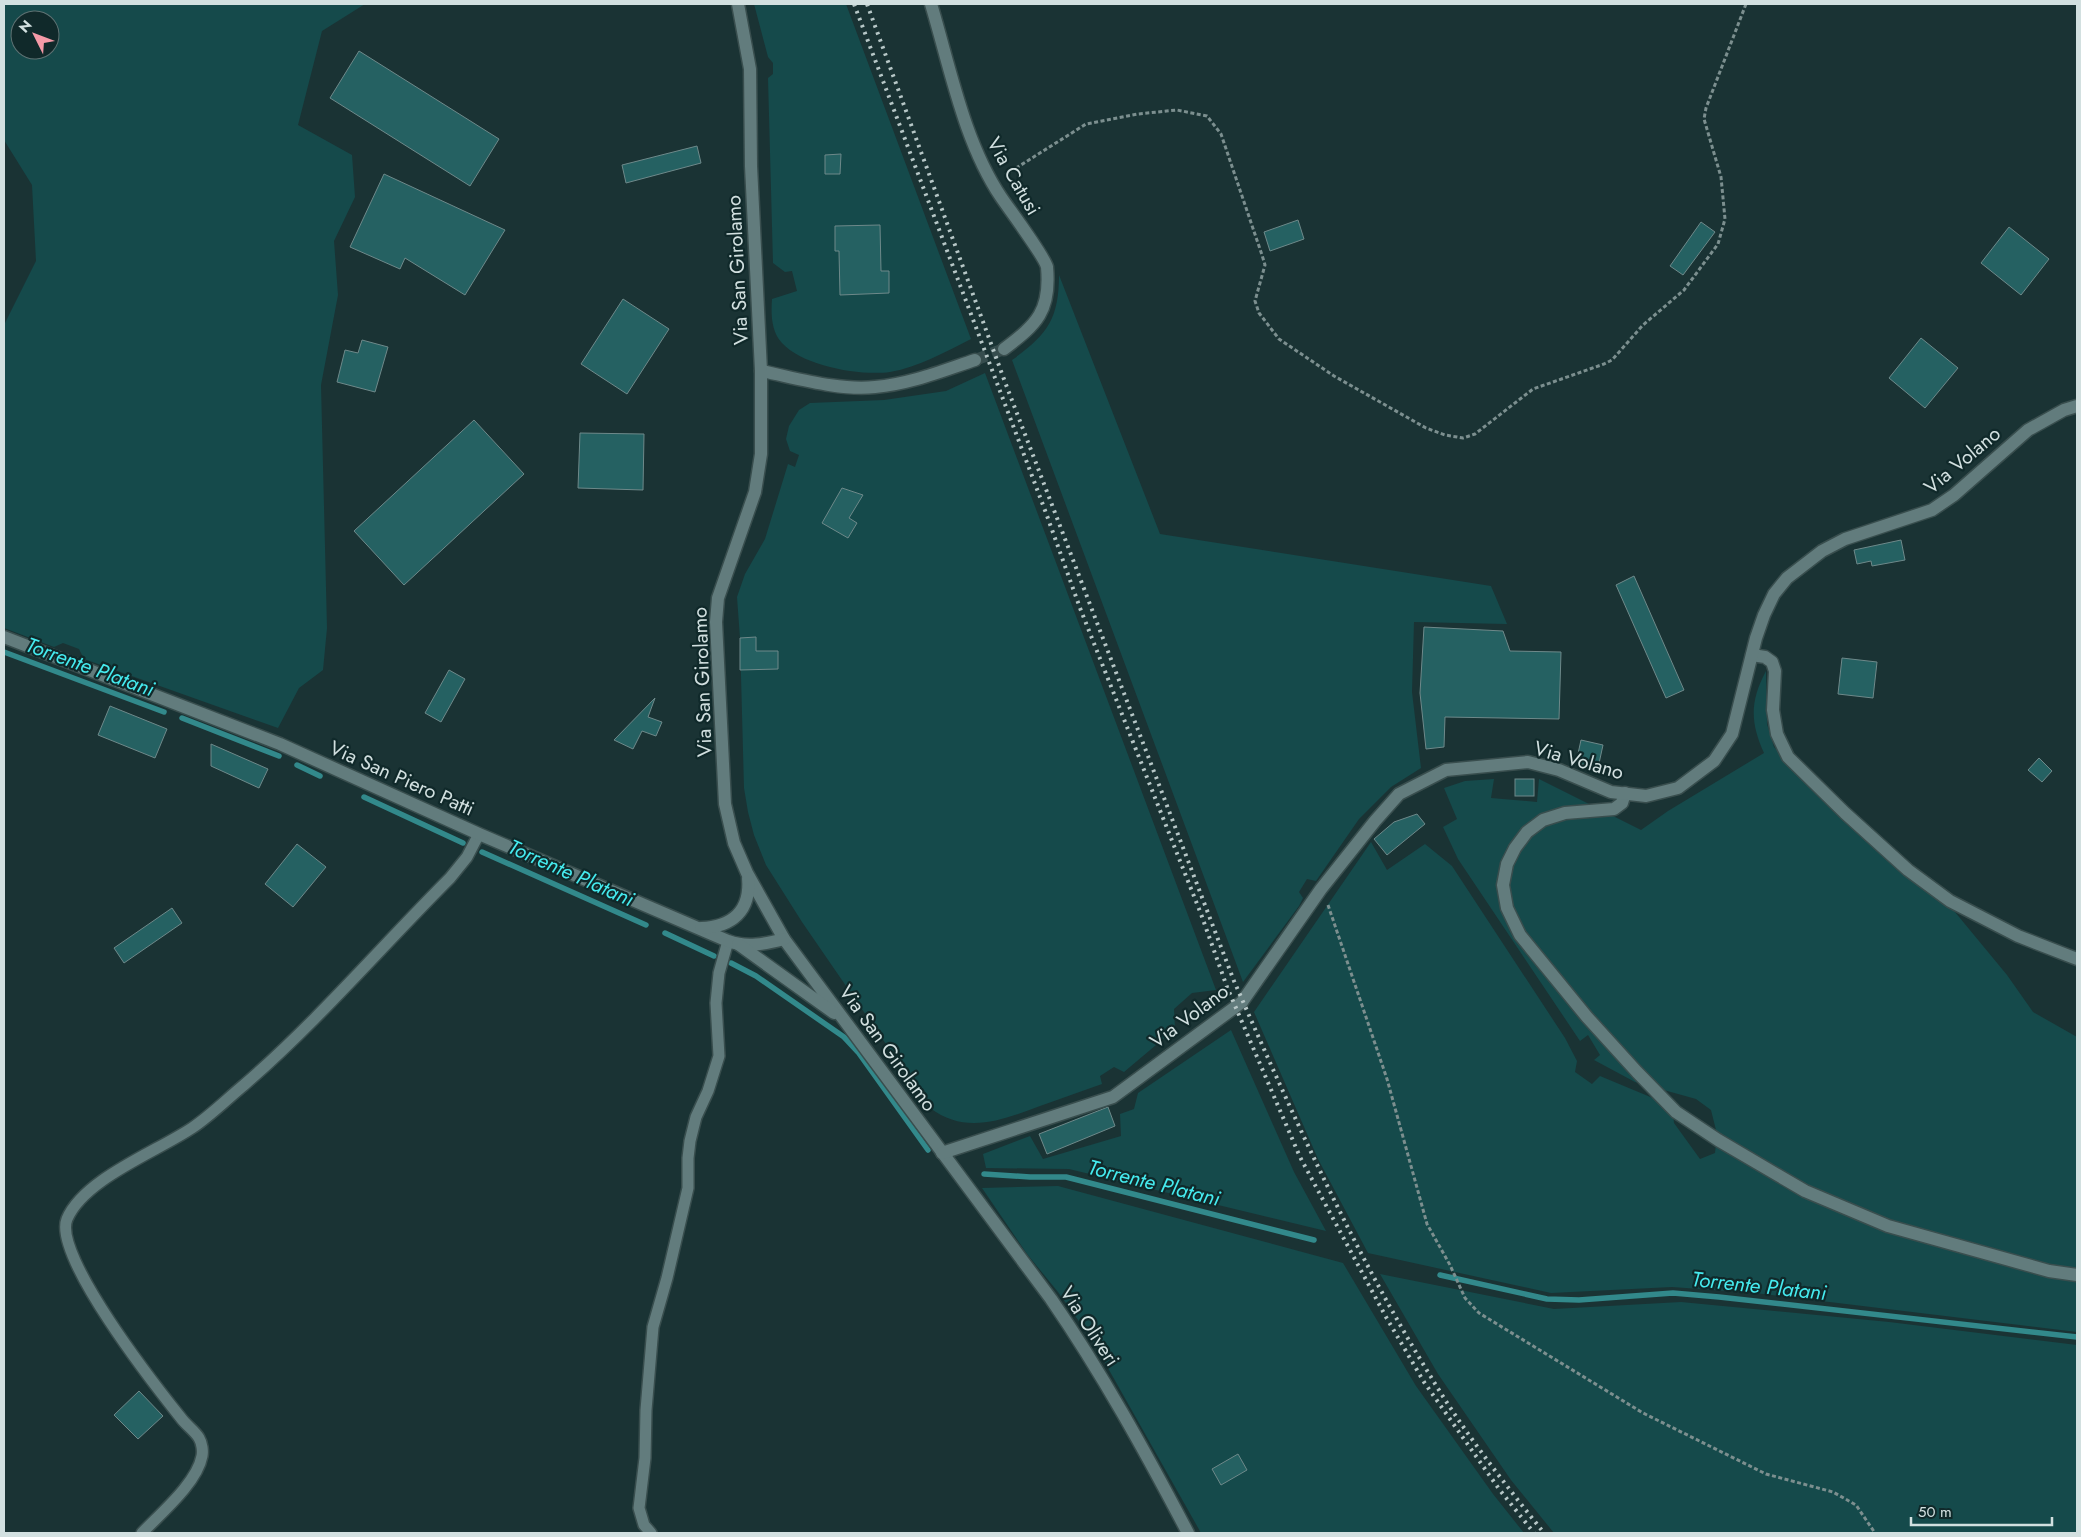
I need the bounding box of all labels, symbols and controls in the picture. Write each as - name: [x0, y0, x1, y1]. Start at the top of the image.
- north arrow: [10, 10, 60, 60]
- text: N: [14, 15, 36, 37]
- street label: Via Catusi: [980, 132, 1048, 221]
- street label: Via San Girolamo: [719, 194, 756, 346]
- street label: Via Volano: [1918, 420, 2007, 501]
- street label: Via San Girolamo: [685, 606, 720, 757]
- water label: Torrente Platani: [21, 630, 159, 704]
- street label: Via San Piero Patti: [325, 734, 479, 823]
- street label: Via Volano: [1531, 734, 1627, 787]
- water label: Torrente Platani: [503, 832, 639, 914]
- street label: Via Volano: [1144, 977, 1235, 1056]
- street label: Via San Girolamo: [832, 979, 943, 1118]
- water label: Torrente Platani: [1085, 1152, 1224, 1214]
- water label: Torrente Platani: [1690, 1264, 1828, 1308]
- street label: Via Oliveri: [1053, 1280, 1126, 1372]
- scale bar: [1911, 1494, 2052, 1526]
- text: 50 m: [1918, 1501, 1952, 1523]

